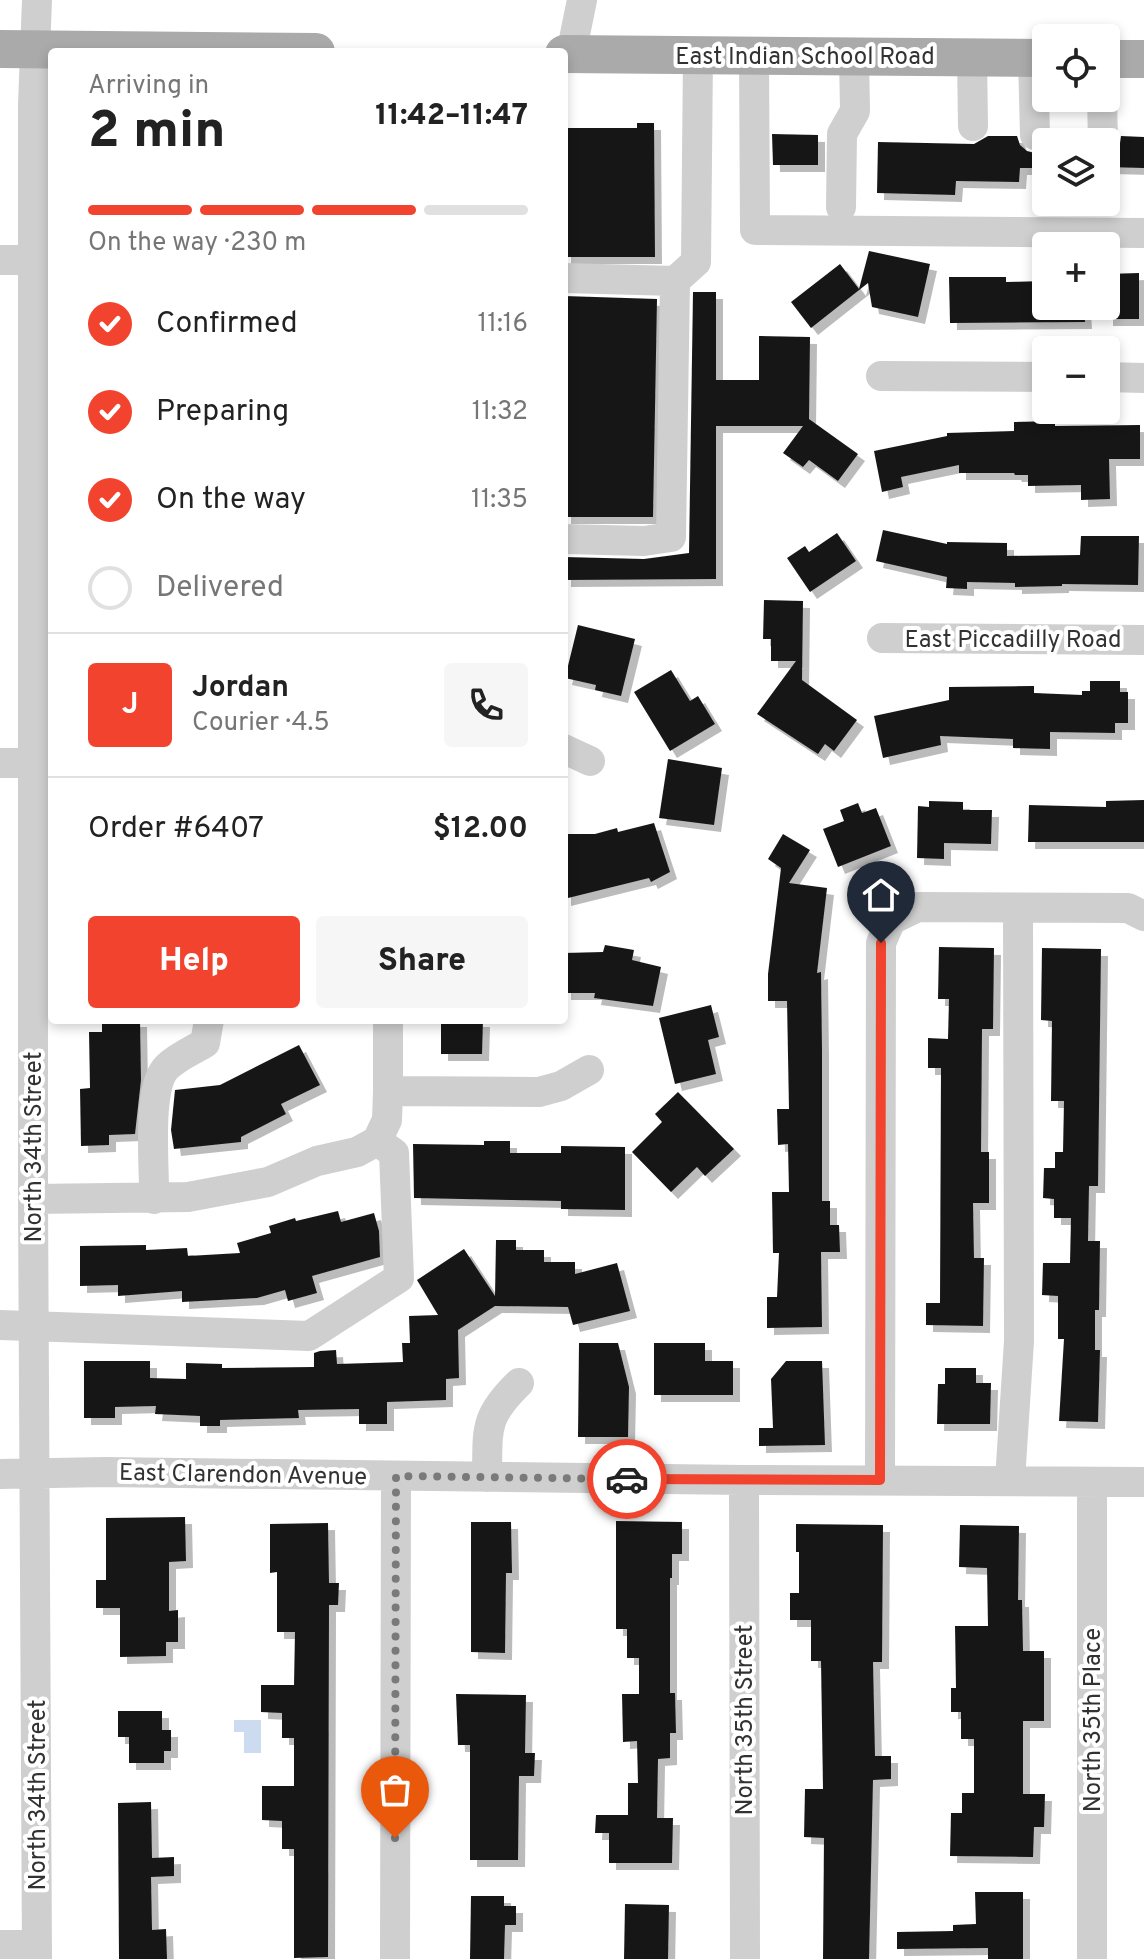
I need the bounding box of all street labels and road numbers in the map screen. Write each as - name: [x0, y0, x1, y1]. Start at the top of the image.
- street label: East Indian School Road: [675, 43, 935, 73]
- street label: East Piccadilly Road: [905, 626, 1121, 656]
- street label: North 34th Street: [20, 1052, 50, 1242]
- street label: East Clarendon Avenue: [119, 1459, 367, 1493]
- street label: North 35th Street: [731, 1625, 761, 1815]
- street label: North 35th Place: [1079, 1628, 1109, 1812]
- street label: North 34th Street: [24, 1700, 54, 1890]

